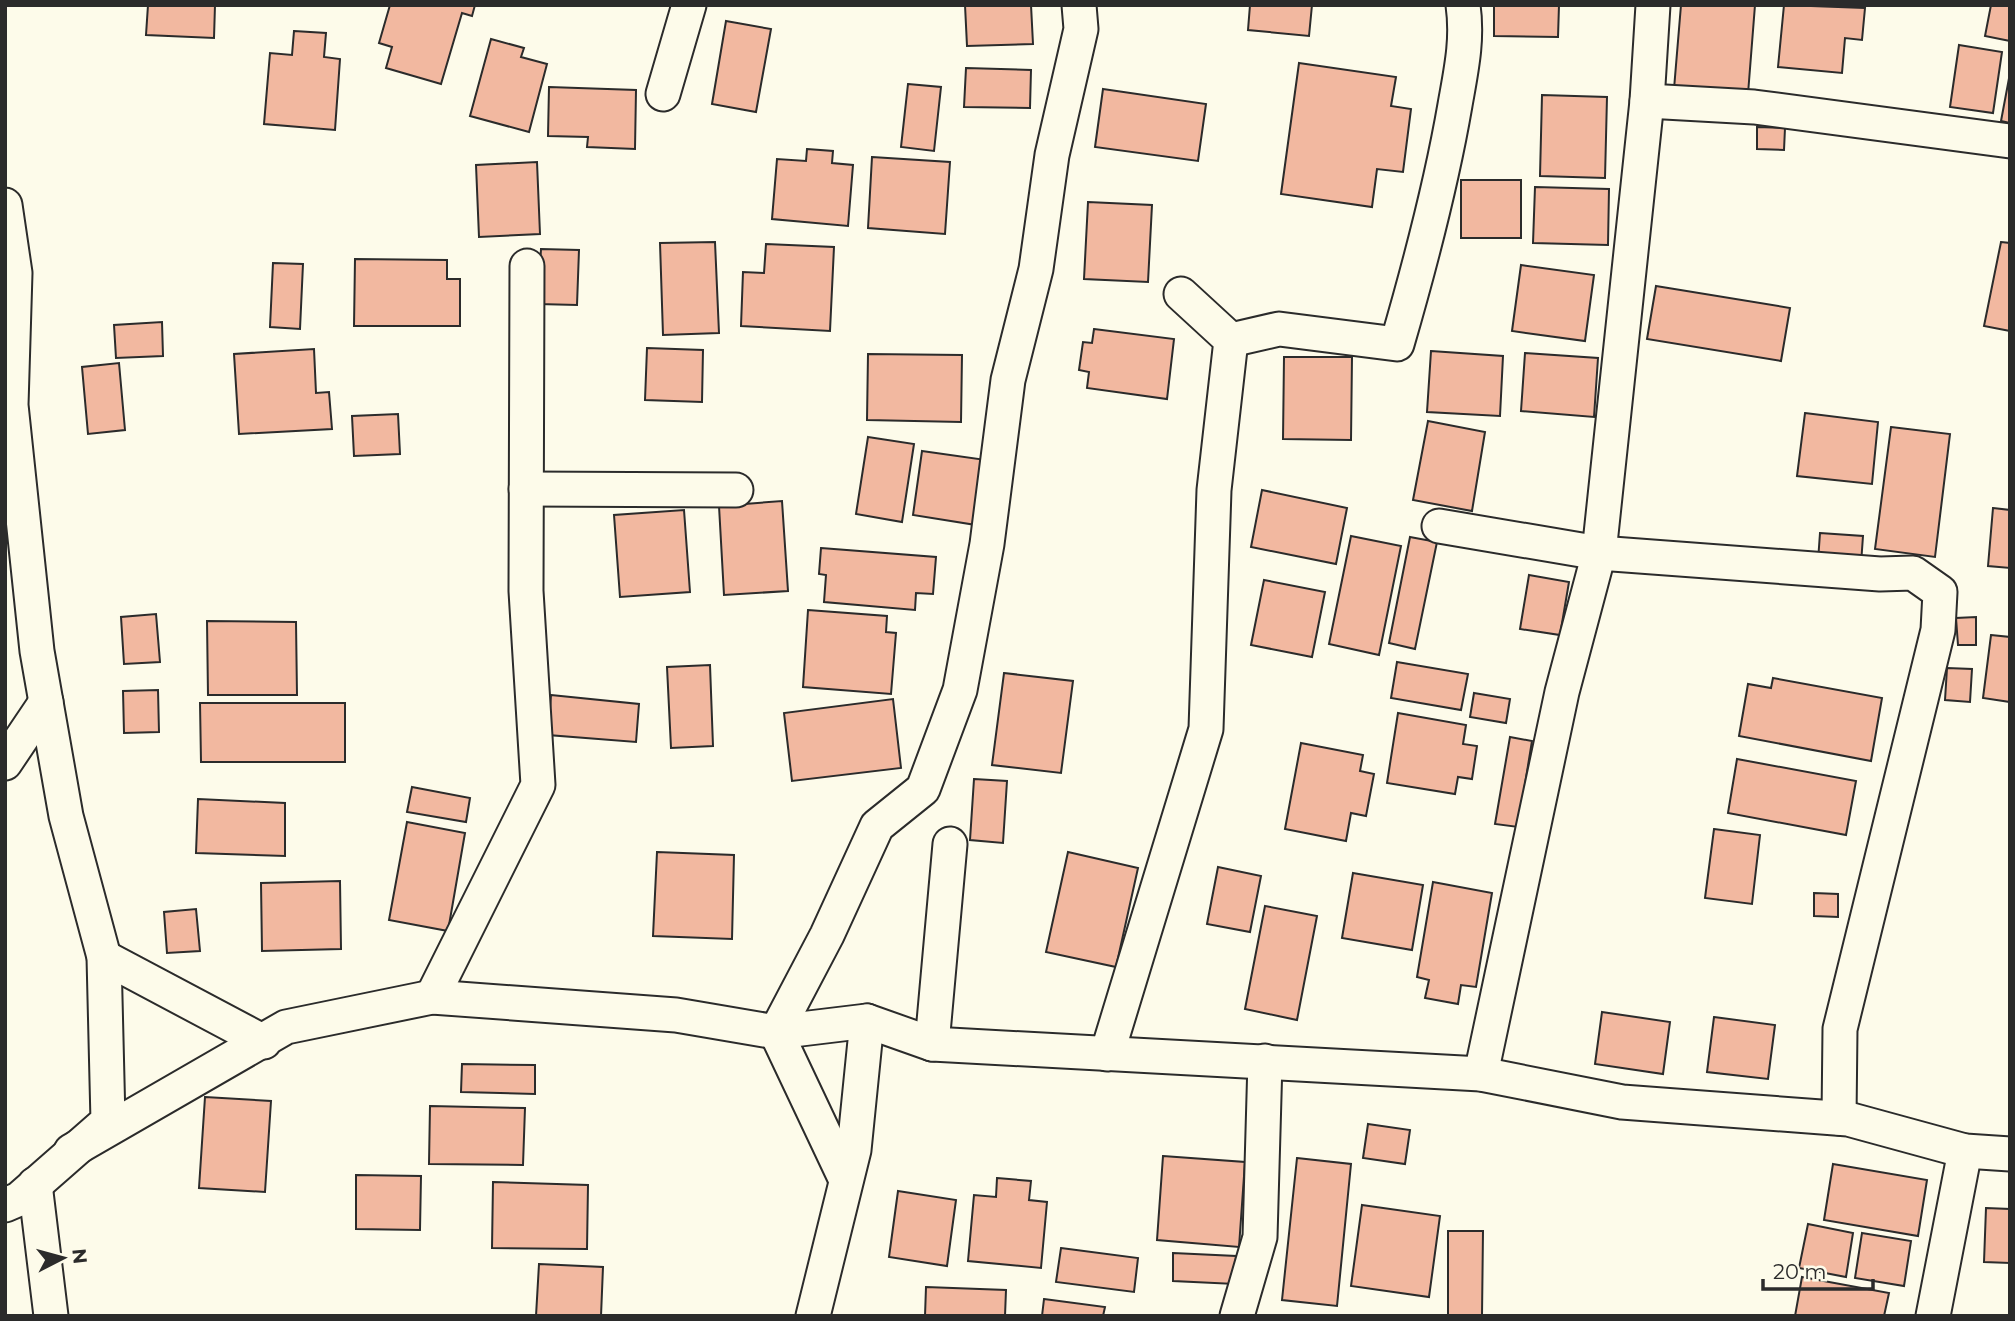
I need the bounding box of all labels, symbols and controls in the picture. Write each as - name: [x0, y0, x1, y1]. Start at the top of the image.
- north arrow: [28, 1223, 98, 1293]
- text: N: [67, 1247, 92, 1265]
- scale bar: [1763, 1248, 1873, 1292]
- text: 20 m: [1773, 1259, 1827, 1284]

